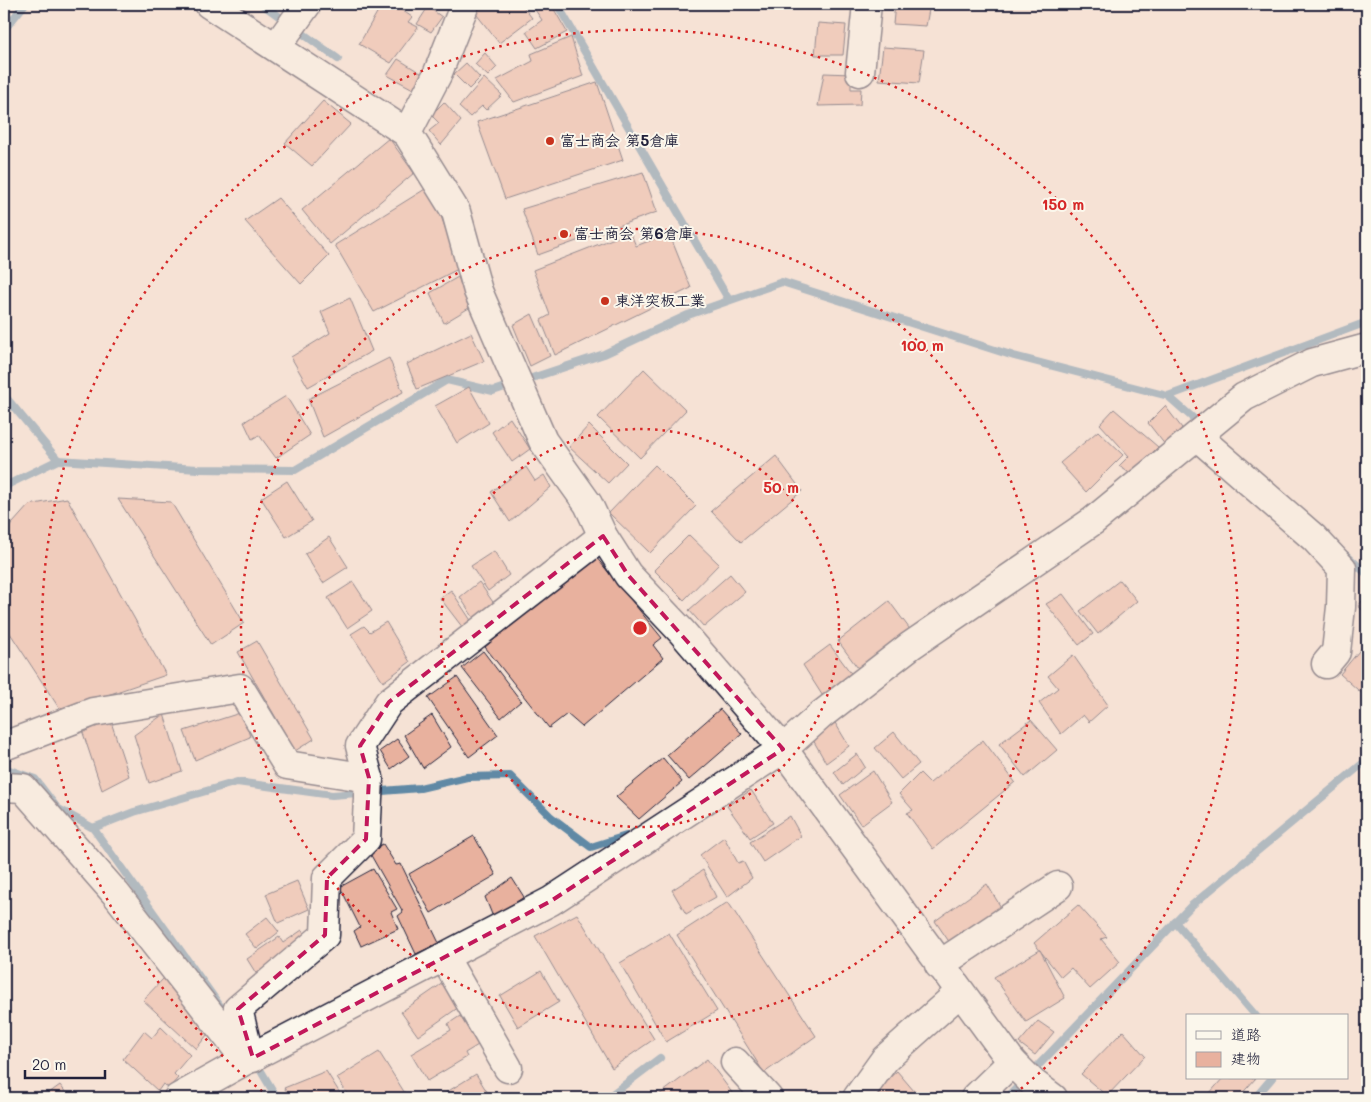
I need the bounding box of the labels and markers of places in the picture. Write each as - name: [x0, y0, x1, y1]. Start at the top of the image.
- place label: 富士商会 第5倉庫: [560, 130, 679, 150]
- marker: 富士商会 第5倉庫: [544, 135, 556, 147]
- place label: 富士商会 第6倉庫: [574, 223, 693, 243]
- marker: 富士商会 第6倉庫: [558, 228, 570, 240]
- place label: 東洋突板工業: [615, 290, 705, 310]
- marker: 東洋突板工業: [599, 295, 611, 307]
- centre of rings: [631, 619, 649, 637]

